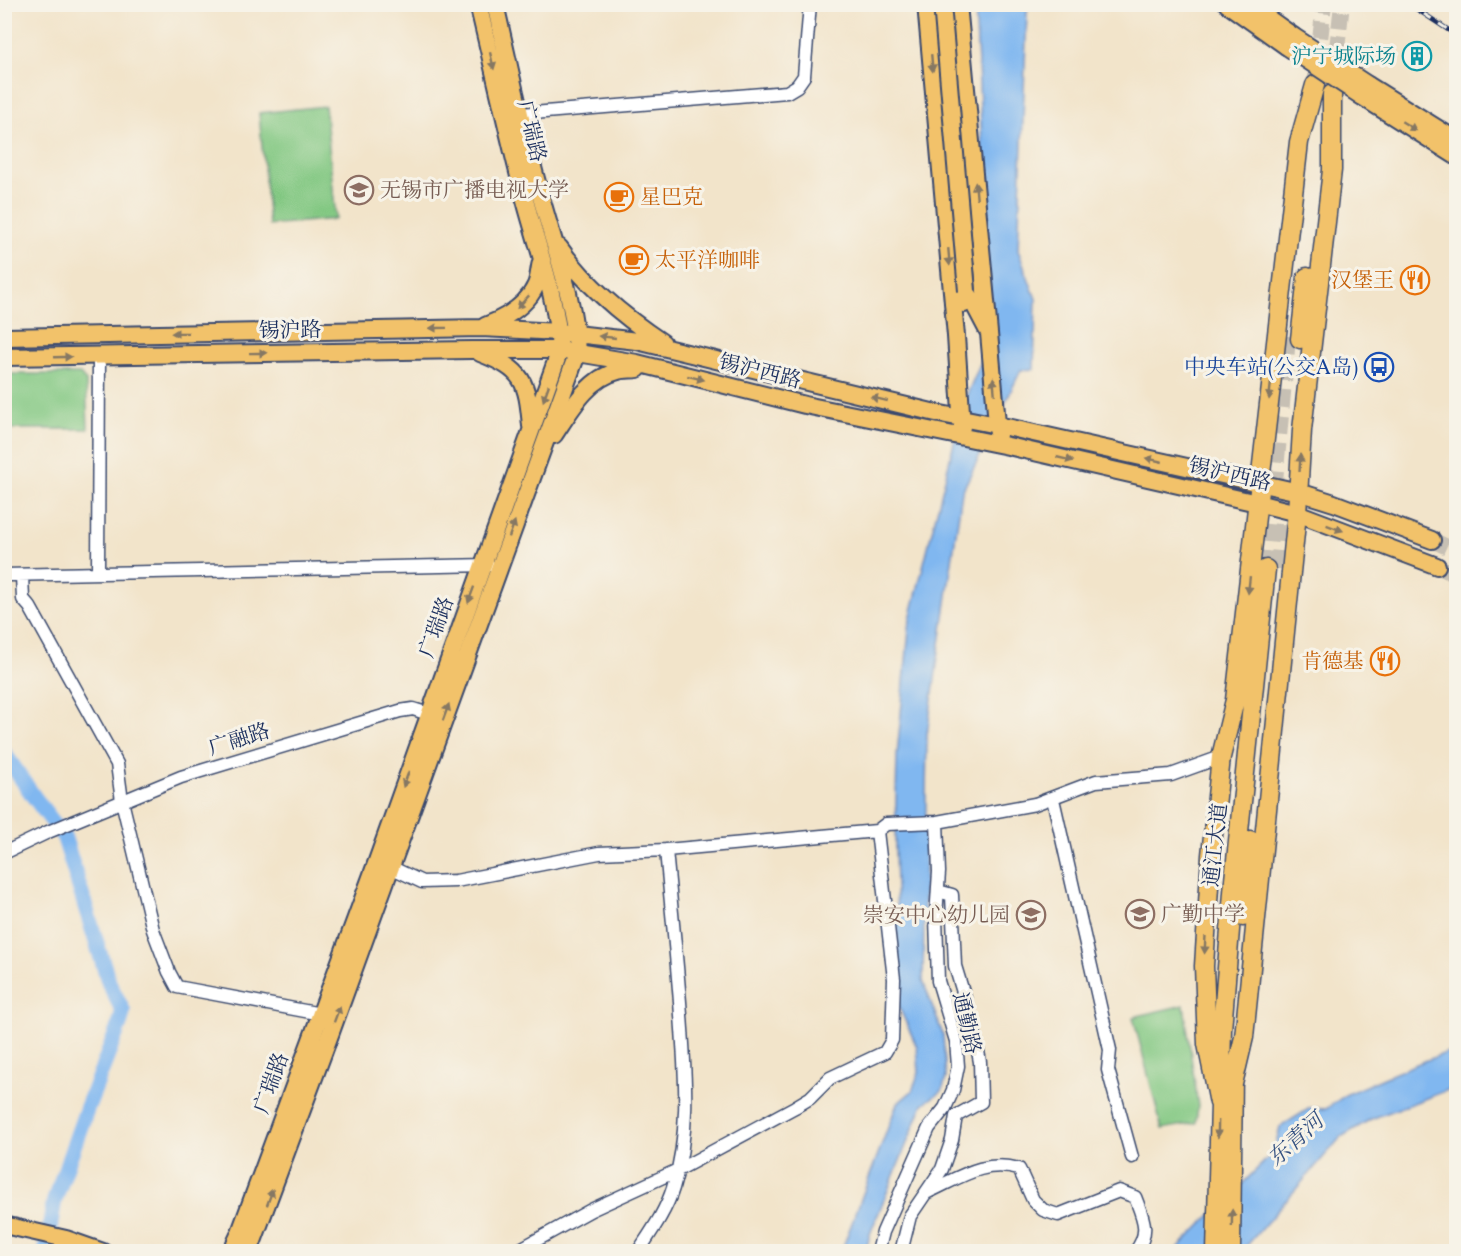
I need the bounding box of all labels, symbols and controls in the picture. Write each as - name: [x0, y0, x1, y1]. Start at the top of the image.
- building icon: 沪宁城际场: [1401, 40, 1433, 72]
- place label: 沪宁城际场: [1291, 43, 1396, 72]
- one-way arrow: [488, 52, 497, 71]
- one-way arrow: [927, 53, 937, 72]
- street label: 广瑞路: [509, 97, 552, 165]
- one-way arrow: [1401, 121, 1417, 132]
- school or university icon: 无锡市广播电视大学: [343, 174, 375, 206]
- place label: 无锡市广播电视大学: [380, 177, 569, 206]
- cafe icon: 星巴克: [603, 181, 635, 213]
- one-way arrow: [971, 182, 981, 201]
- place label: 星巴克: [640, 184, 703, 213]
- cafe icon: 太平洋咖啡: [618, 244, 650, 276]
- place label: 太平洋咖啡: [655, 247, 760, 276]
- one-way arrow: [944, 248, 954, 267]
- restaurant icon: 汉堡王: [1399, 264, 1431, 296]
- place label: 汉堡王: [1331, 267, 1394, 296]
- one-way arrow: [516, 295, 530, 310]
- street label: 锡沪路: [258, 316, 322, 347]
- one-way arrow: [428, 323, 447, 333]
- one-way arrow: [170, 328, 189, 338]
- one-way arrow: [598, 333, 617, 342]
- one-way arrow: [248, 348, 267, 358]
- street label: 锡沪西路: [715, 348, 804, 397]
- bus stop icon: 中央车站(公交A岛): [1363, 351, 1395, 383]
- one-way arrow: [53, 353, 72, 362]
- place label: 中央车站(公交A岛): [1184, 354, 1358, 383]
- one-way arrow: [686, 373, 705, 383]
- one-way arrow: [989, 377, 999, 396]
- one-way arrow: [1265, 382, 1275, 401]
- one-way arrow: [540, 384, 550, 402]
- one-way arrow: [870, 394, 888, 404]
- street label: 锡沪西路: [1185, 452, 1274, 499]
- one-way arrow: [1296, 453, 1305, 472]
- one-way arrow: [1145, 454, 1163, 464]
- one-way arrow: [1056, 455, 1074, 465]
- one-way arrow: [508, 519, 518, 537]
- one-way arrow: [1326, 523, 1344, 533]
- one-way arrow: [1244, 576, 1253, 595]
- one-way arrow: [466, 587, 476, 605]
- street label: 广瑞路: [413, 593, 462, 662]
- restaurant icon: 肯德基: [1369, 645, 1401, 677]
- place label: 肯德基: [1301, 648, 1364, 677]
- one-way arrow: [442, 703, 452, 721]
- street label: 广融路: [205, 717, 274, 764]
- one-way arrow: [400, 770, 410, 788]
- street label: 通江大道: [1198, 802, 1235, 888]
- school or university icon: 广勤中学: [1124, 898, 1156, 930]
- school or university icon: 崇安中心幼儿园: [1015, 899, 1047, 931]
- place label: 广勤中学: [1161, 901, 1245, 930]
- place label: 崇安中心幼儿园: [863, 902, 1010, 931]
- one-way arrow: [1201, 935, 1210, 954]
- street label: 通勤路: [944, 989, 987, 1057]
- one-way arrow: [333, 1005, 343, 1023]
- street label: 广瑞路: [248, 1049, 297, 1118]
- water label: 东青河: [1262, 1105, 1335, 1174]
- one-way arrow: [1213, 1120, 1223, 1139]
- one-way arrow: [266, 1188, 276, 1206]
- one-way arrow: [1227, 1209, 1236, 1228]

